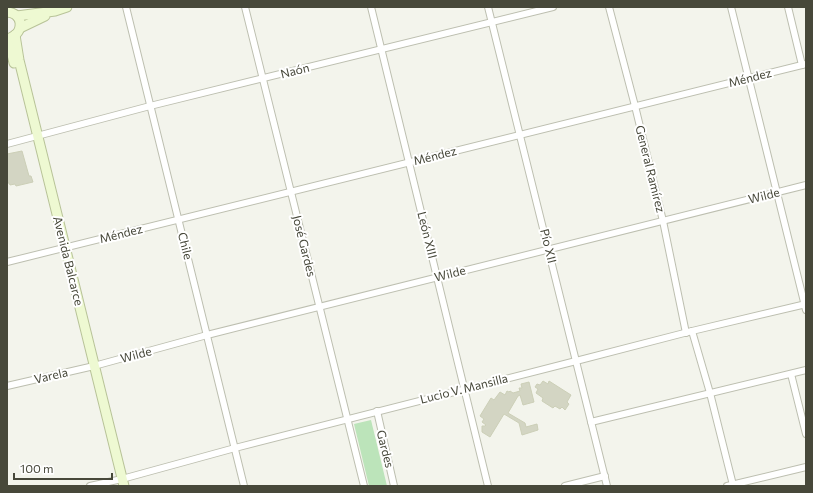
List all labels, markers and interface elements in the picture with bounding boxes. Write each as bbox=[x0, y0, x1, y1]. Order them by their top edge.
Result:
street label: Naón bbox=[279, 60, 311, 80]
street label: Méndez bbox=[727, 65, 773, 89]
street label: General Ramírez bbox=[633, 124, 669, 214]
street label: Méndez bbox=[412, 143, 458, 167]
street label: Wilde bbox=[747, 184, 781, 206]
street label: León XIII bbox=[415, 210, 441, 260]
street label: José Gardes bbox=[290, 213, 319, 278]
street label: Avenida Balcarce bbox=[51, 215, 87, 307]
street label: Méndez bbox=[98, 221, 144, 245]
street label: Pío XII bbox=[538, 227, 560, 264]
street label: Chile bbox=[176, 231, 196, 261]
street label: Wilde bbox=[433, 262, 467, 284]
street label: Wilde bbox=[119, 343, 153, 365]
street label: Varela bbox=[33, 364, 69, 386]
street label: Lucio V. Mansilla bbox=[418, 370, 509, 406]
street label: Gardes bbox=[375, 428, 397, 469]
scale bar bbox=[14, 455, 112, 481]
text: 100 m bbox=[20, 461, 54, 475]

